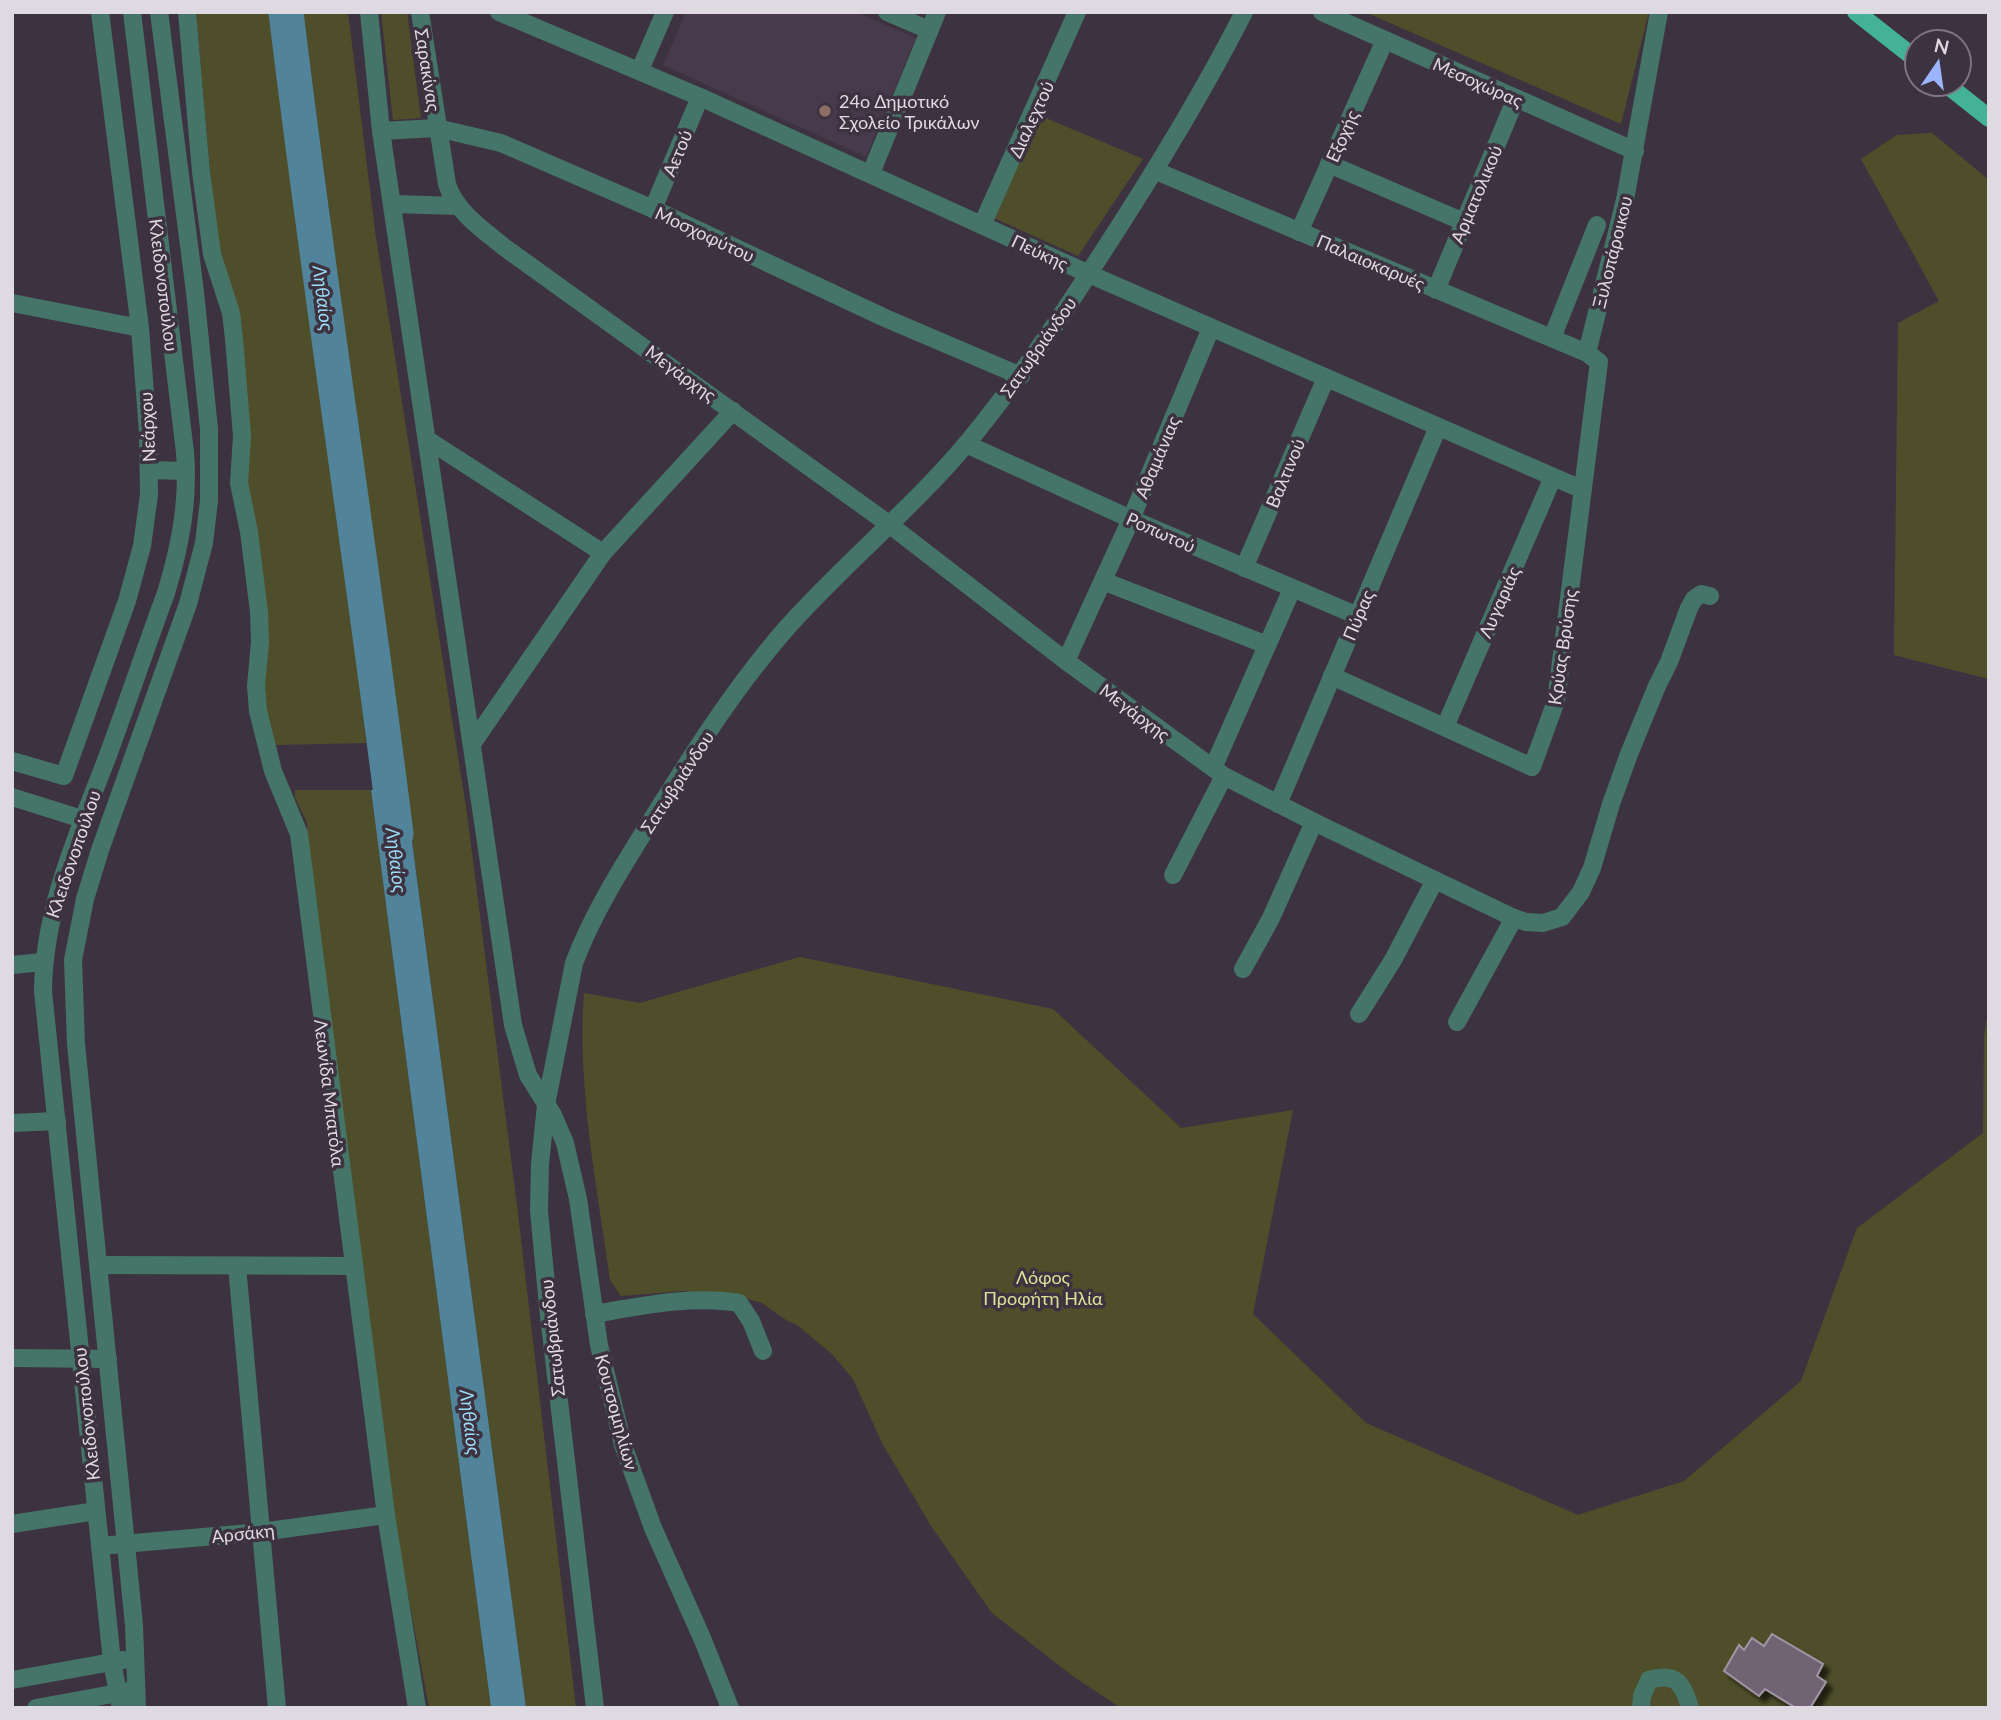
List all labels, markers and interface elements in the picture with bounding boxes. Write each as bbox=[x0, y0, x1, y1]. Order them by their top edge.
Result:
street label: Σαρακίνας bbox=[411, 27, 446, 114]
north arrow bbox=[1903, 28, 1973, 98]
text: N bbox=[1932, 33, 1952, 59]
street label: Μεσοχώρας bbox=[1430, 52, 1527, 112]
street label: Διαλεχτού bbox=[1004, 77, 1058, 161]
place label: 24ο Δημοτικό Σχολείο Τρικάλων bbox=[839, 90, 979, 133]
marker: 24ο Δημοτικό Σχολείο Τρικάλων bbox=[817, 103, 833, 119]
street label: Εξοχής bbox=[1321, 106, 1363, 165]
street label: Αετού bbox=[657, 126, 697, 180]
street label: Αρματολικού bbox=[1445, 142, 1507, 246]
street label: Ξυλοπάροικου bbox=[1587, 194, 1637, 310]
street label: Μοσχοφύτου bbox=[652, 201, 758, 267]
street label: Κλειδονοπούλου bbox=[145, 217, 183, 353]
street label: Πεύκης bbox=[1008, 229, 1072, 275]
street label: Παλαιοκαρυές bbox=[1314, 229, 1429, 295]
water label: Ληθαίος bbox=[308, 263, 340, 333]
street label: Σατωβριάνδου bbox=[995, 293, 1081, 401]
street label: Μεγάρχης bbox=[641, 340, 721, 406]
street label: Νεάρχου bbox=[134, 391, 160, 463]
street label: Αθαμάνιας bbox=[1130, 412, 1184, 501]
street label: Βαλτινού bbox=[1261, 435, 1309, 511]
street label: Ροπωτού bbox=[1123, 507, 1199, 557]
street label: Λυγαριάς bbox=[1474, 562, 1525, 641]
street label: Πύρας bbox=[1338, 586, 1379, 644]
street label: Κρύας Βρύσης bbox=[1543, 587, 1581, 706]
street label: Μεγάρχης bbox=[1096, 679, 1175, 746]
street label: Σατωβριάνδου bbox=[636, 727, 718, 837]
street label: Κλειδονοπούλου bbox=[41, 787, 105, 921]
water label: Ληθαίος bbox=[381, 825, 413, 895]
street label: Λεωνίδα Μπατόλα bbox=[310, 1018, 350, 1169]
park label: Λόφος Προφήτη Ηλία bbox=[983, 1266, 1103, 1309]
street label: Σατωβριάνδου bbox=[535, 1278, 569, 1398]
street label: Κλειδονοπούλου bbox=[68, 1346, 104, 1482]
street label: Κουτσομηλίων bbox=[591, 1352, 643, 1472]
water label: Ληθαίος bbox=[455, 1387, 487, 1457]
street label: Αρσάκη bbox=[210, 1519, 276, 1547]

